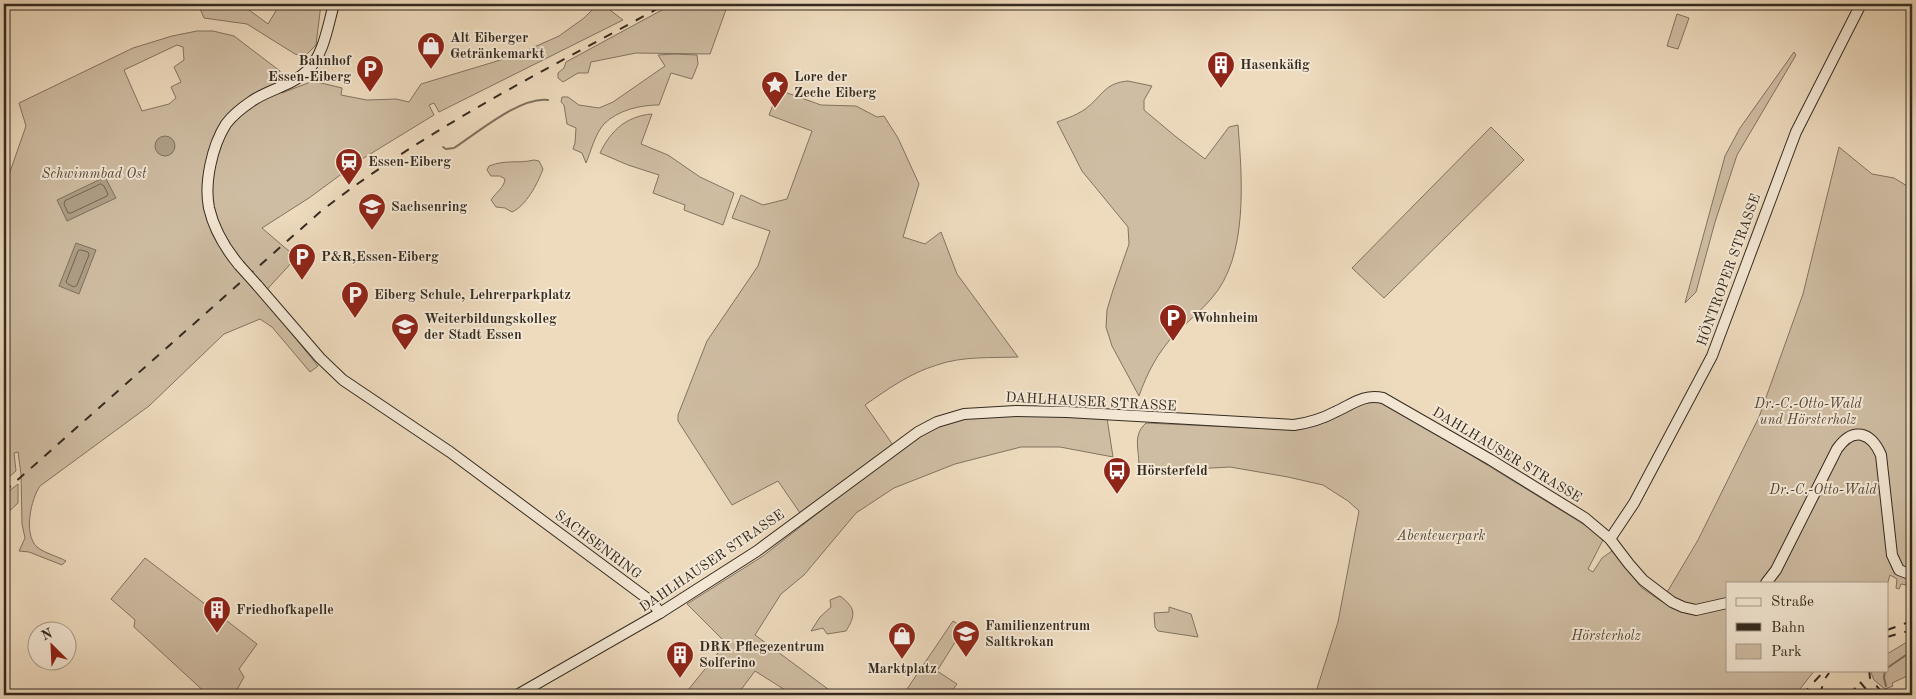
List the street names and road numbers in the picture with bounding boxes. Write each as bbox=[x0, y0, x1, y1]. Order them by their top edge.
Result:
street label: HÖNTROPER STRASSE bbox=[1692, 191, 1763, 348]
street label: DAHLHAUSER STRASSE bbox=[1005, 391, 1177, 413]
street label: DAHLHAUSER STRASSE bbox=[1430, 405, 1584, 505]
street label: DAHLHAUSER STRASSE bbox=[637, 507, 787, 615]
street label: SACHSENRING bbox=[552, 508, 644, 582]

